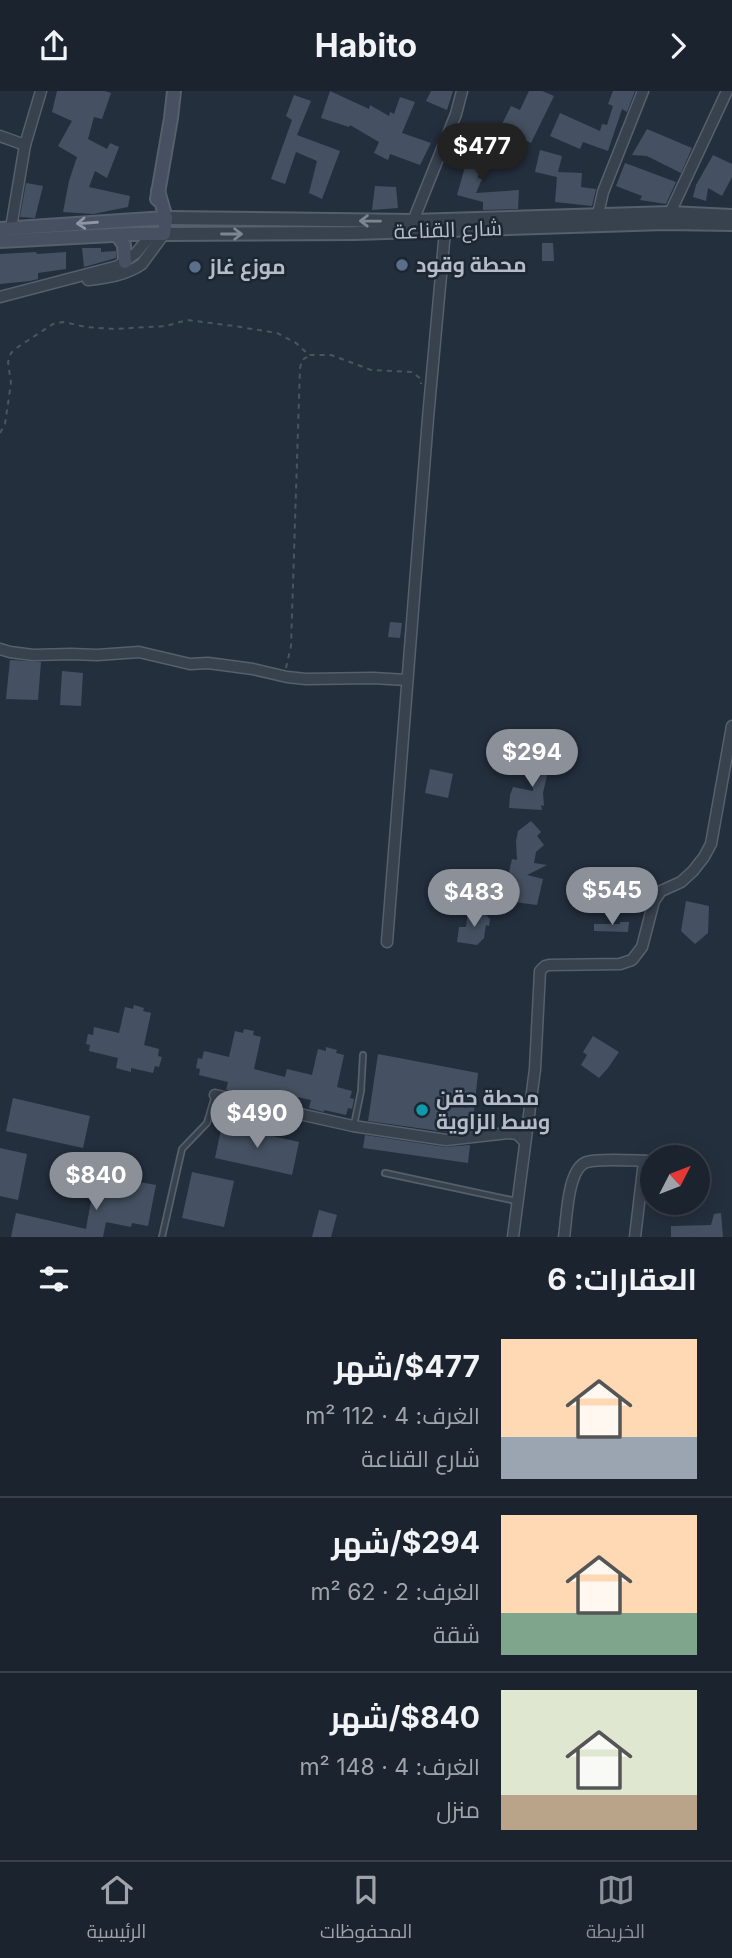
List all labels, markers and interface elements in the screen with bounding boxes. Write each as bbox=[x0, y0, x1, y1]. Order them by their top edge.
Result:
text: Habito bbox=[315, 26, 417, 65]
icon: share bbox=[35, 27, 73, 65]
icon: forward bbox=[659, 27, 697, 65]
pin: $477 bbox=[441, 123, 523, 183]
text: $477 bbox=[453, 132, 511, 160]
one-way arrow bbox=[359, 214, 382, 227]
street label: شارع القناعة bbox=[393, 215, 503, 246]
one-way arrow bbox=[76, 217, 99, 230]
one-way arrow bbox=[220, 227, 243, 241]
place label: محطة وقود bbox=[416, 252, 527, 278]
place label: موزع غاز bbox=[208, 254, 286, 281]
marker: محطة وقود bbox=[394, 257, 410, 273]
marker: موزع غاز bbox=[187, 259, 203, 275]
pin: $294 bbox=[491, 729, 573, 789]
text: $294 bbox=[502, 738, 562, 766]
pin: $545 bbox=[571, 867, 653, 927]
pin: $483 bbox=[433, 869, 515, 929]
text: $545 bbox=[582, 876, 642, 904]
text: $483 bbox=[444, 878, 504, 906]
place label: محطة حقن وسط الزاوية bbox=[436, 1085, 550, 1135]
pin: $490 bbox=[216, 1091, 298, 1150]
text: $490 bbox=[226, 1099, 288, 1127]
marker: محطة حقن وسط الزاوية bbox=[414, 1102, 430, 1118]
north arrow bbox=[640, 1145, 710, 1215]
map controls bbox=[640, 1145, 710, 1215]
pin: $840 bbox=[55, 1153, 137, 1212]
text: $840 bbox=[65, 1161, 127, 1189]
icon: filters bbox=[35, 1260, 73, 1298]
text: العقارات: 6 bbox=[547, 1261, 697, 1297]
text: $477/شهر bbox=[334, 1348, 480, 1384]
icon: home bbox=[557, 1367, 641, 1451]
text: الغرف: 4 · 112 m² bbox=[305, 1402, 480, 1430]
text: شارع القناعة bbox=[361, 1445, 480, 1473]
text: $294/شهر bbox=[331, 1524, 480, 1560]
icon: home bbox=[557, 1543, 641, 1627]
text: الغرف: 2 · 62 m² bbox=[310, 1578, 480, 1606]
text: شقة bbox=[433, 1621, 480, 1649]
text: $840/شهر bbox=[330, 1699, 480, 1735]
icon: home bbox=[557, 1718, 641, 1802]
text: الغرف: 4 · 148 m² bbox=[299, 1753, 480, 1781]
text: منزل bbox=[436, 1796, 480, 1824]
tab: الرئيسية bbox=[87, 1871, 146, 1949]
tab: المحفوظات bbox=[320, 1871, 412, 1949]
tab: الخريطة bbox=[586, 1871, 645, 1949]

